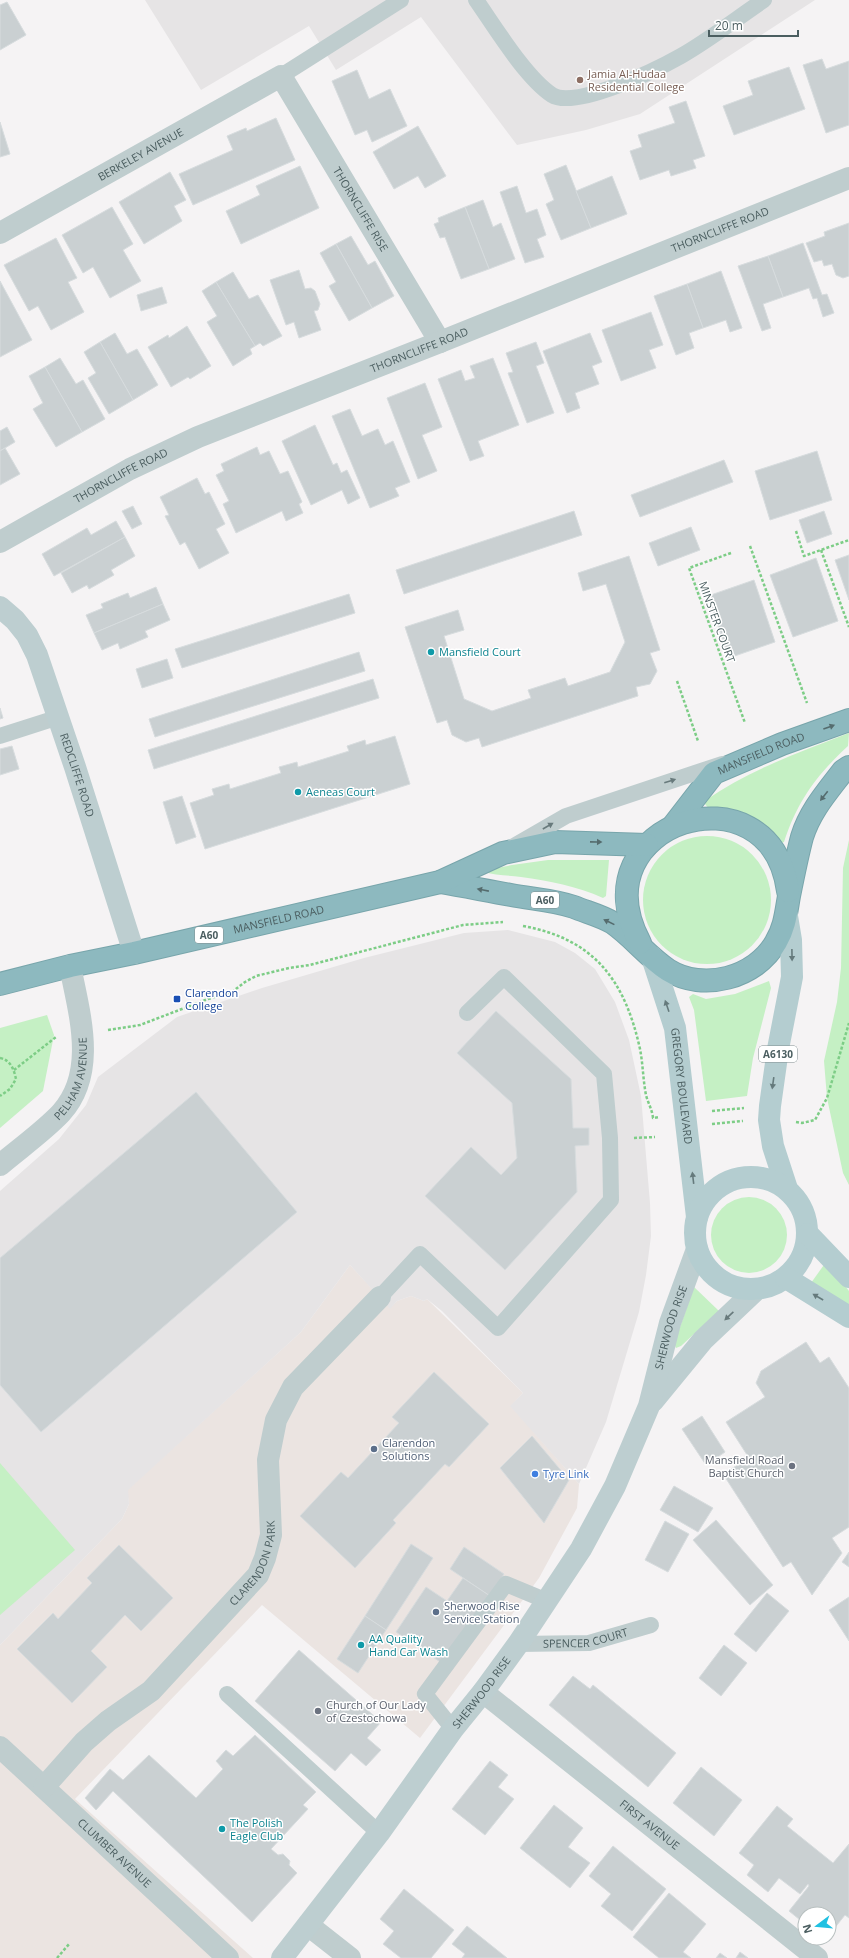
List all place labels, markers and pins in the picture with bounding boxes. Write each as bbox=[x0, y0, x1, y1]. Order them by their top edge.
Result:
place label: Jamia Al-Hudaa Residential College bbox=[587, 66, 685, 94]
marker: Jamia Al-Hudaa Residential College bbox=[575, 75, 585, 85]
place label: Mansfield Court bbox=[439, 644, 521, 659]
marker: Mansfield Court bbox=[426, 647, 436, 657]
place label: Aeneas Court bbox=[306, 784, 375, 799]
marker: Aeneas Court bbox=[293, 787, 303, 797]
place label: Clarendon College bbox=[185, 985, 238, 1013]
marker: Clarendon College bbox=[172, 994, 182, 1004]
place label: Clarendon Solutions bbox=[382, 1435, 435, 1463]
marker: Clarendon Solutions bbox=[369, 1444, 379, 1454]
place label: Mansfield Road Baptist Church bbox=[705, 1452, 784, 1480]
marker: Mansfield Road Baptist Church bbox=[787, 1461, 797, 1471]
place label: Tyre Link bbox=[543, 1466, 589, 1481]
marker: Tyre Link bbox=[530, 1469, 540, 1479]
place label: Sherwood Rise Service Station bbox=[444, 1598, 520, 1626]
marker: Sherwood Rise Service Station bbox=[431, 1607, 441, 1617]
place label: AA Quality Hand Car Wash bbox=[369, 1631, 448, 1659]
marker: AA Quality Hand Car Wash bbox=[356, 1640, 366, 1650]
place label: Church of Our Lady of Czestochowa bbox=[326, 1697, 426, 1725]
marker: Church of Our Lady of Czestochowa bbox=[313, 1706, 323, 1716]
place label: The Polish Eagle Club bbox=[230, 1815, 283, 1843]
marker: The Polish Eagle Club bbox=[217, 1824, 227, 1834]

